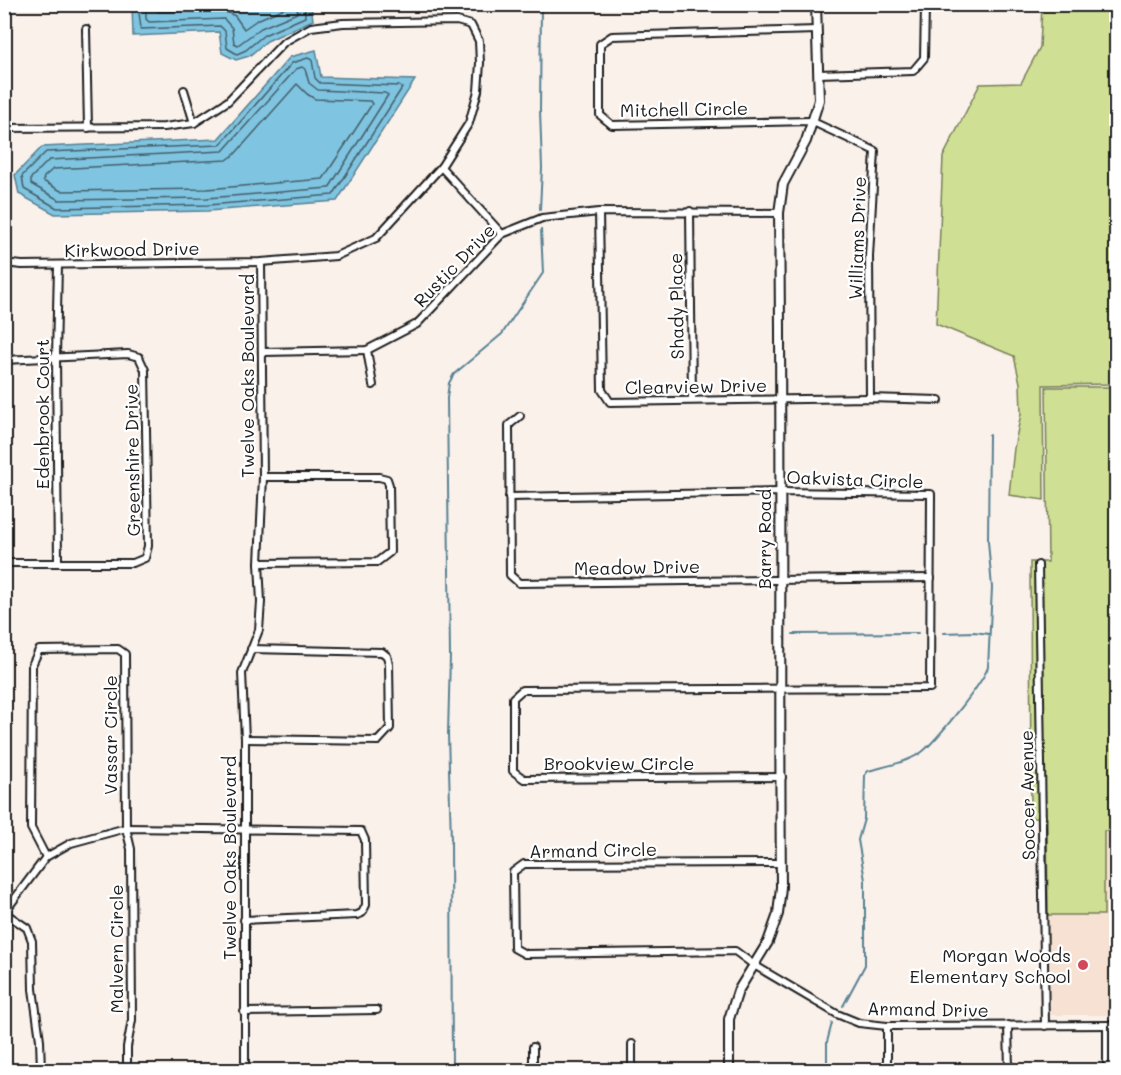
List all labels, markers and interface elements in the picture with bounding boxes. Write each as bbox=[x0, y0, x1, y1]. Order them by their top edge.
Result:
street label: Mitchell Circle bbox=[620, 96, 748, 122]
street label: Williams Drive bbox=[843, 176, 871, 300]
street label: Rustic Drive bbox=[408, 218, 500, 312]
street label: Kirkwood Drive bbox=[64, 236, 200, 262]
street label: Shady Place bbox=[663, 253, 689, 359]
street label: Twelve Oaks Boulevard bbox=[235, 274, 259, 478]
street label: Edenbrook Court bbox=[30, 339, 54, 489]
street label: Clearview Drive bbox=[625, 373, 767, 399]
street label: Greenshire Drive bbox=[119, 384, 145, 536]
street label: Oakvista Circle bbox=[786, 465, 924, 493]
street label: Barry Road bbox=[752, 489, 776, 589]
street label: Meadow Drive bbox=[574, 554, 700, 580]
street label: Vassar Circle bbox=[98, 675, 122, 795]
street label: Soccer Avenue bbox=[1014, 730, 1040, 860]
street label: Brookview Circle bbox=[544, 751, 694, 775]
street label: Twelve Oaks Boulevard bbox=[217, 756, 241, 960]
street label: Armand Circle bbox=[529, 837, 657, 863]
street label: Malvern Circle bbox=[104, 884, 128, 1014]
place label: Morgan Woods Elementary School bbox=[910, 943, 1071, 988]
marker: Morgan Woods Elementary School bbox=[1076, 958, 1090, 972]
street label: Armand Drive bbox=[867, 996, 989, 1022]

